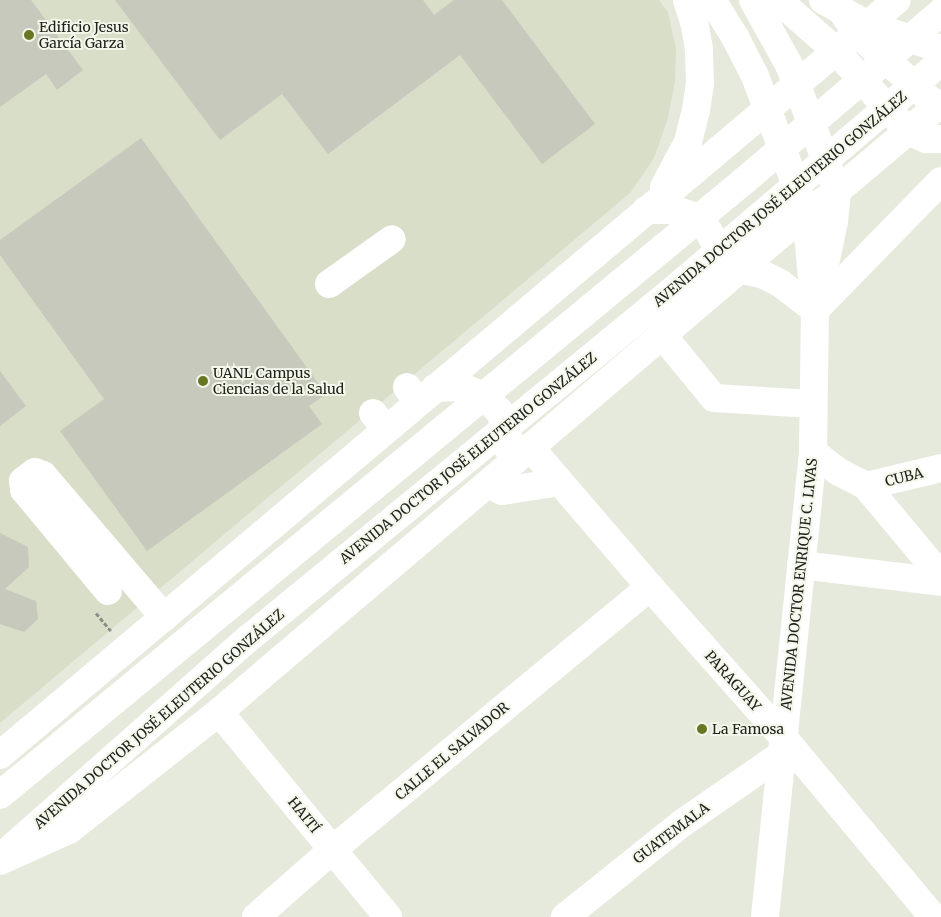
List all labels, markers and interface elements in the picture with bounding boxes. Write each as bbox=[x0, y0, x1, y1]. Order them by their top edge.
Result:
place label: Edificio Jesus García Garza bbox=[39, 19, 129, 52]
marker: Edificio Jesus García Garza bbox=[23, 29, 35, 41]
street label: AVENIDA DOCTOR JOSÉ ELEUTERIO GONZÁLEZ bbox=[650, 88, 910, 310]
street label: AVENIDA DOCTOR JOSÉ ELEUTERIO GONZÁLEZ bbox=[336, 349, 600, 567]
place label: UANL Campus Ciencias de la Salud bbox=[213, 365, 344, 398]
marker: UANL Campus Ciencias de la Salud bbox=[197, 375, 209, 387]
street label: AVENIDA DOCTOR ENRIQUE C. LIVAS bbox=[777, 457, 821, 711]
street label: CUBA bbox=[883, 464, 925, 490]
street label: AVENIDA DOCTOR JOSÉ ELEUTERIO GONZÁLEZ bbox=[30, 606, 288, 832]
street label: PARAGUAY bbox=[701, 647, 765, 715]
street label: CALLE EL SALVADOR bbox=[392, 699, 512, 803]
place label: La Famosa bbox=[712, 721, 784, 737]
marker: La Famosa bbox=[696, 723, 708, 735]
street label: HAITÍ bbox=[284, 794, 324, 836]
street label: GUATEMALA bbox=[630, 799, 712, 867]

